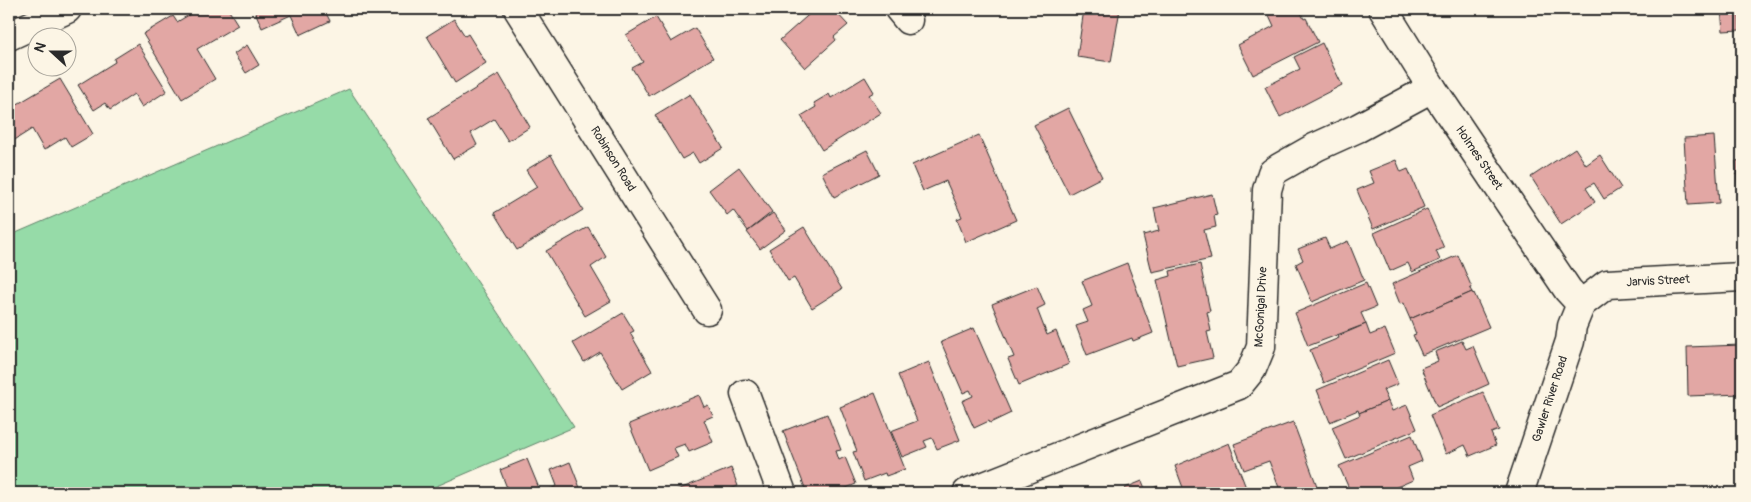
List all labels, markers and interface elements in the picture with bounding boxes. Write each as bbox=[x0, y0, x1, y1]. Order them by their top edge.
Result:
north arrow bbox=[28, 28, 78, 78]
text: N bbox=[31, 40, 50, 55]
street label: Holmes Street bbox=[1452, 123, 1506, 193]
street label: Robinson Road bbox=[587, 124, 639, 194]
street label: McGonigal Drive bbox=[1251, 266, 1271, 348]
street label: Jarvis Street bbox=[1626, 272, 1690, 290]
street label: Gawler River Road bbox=[1529, 354, 1571, 444]

